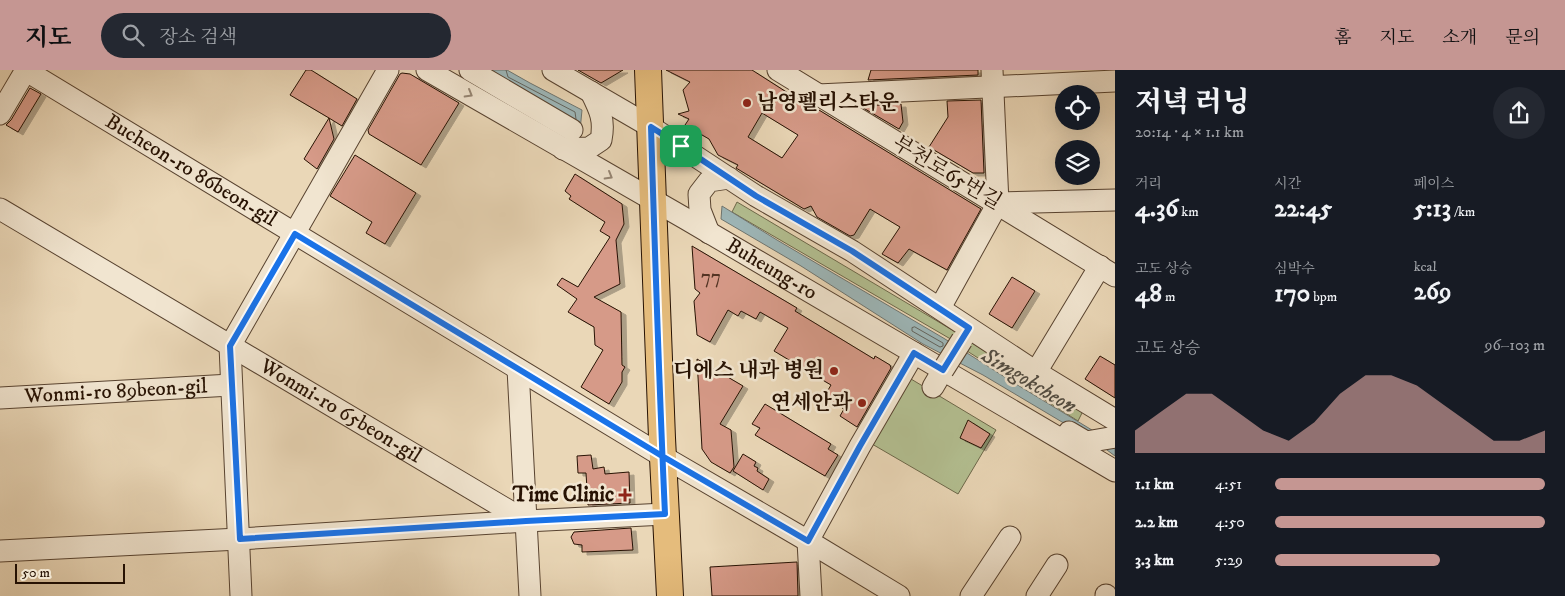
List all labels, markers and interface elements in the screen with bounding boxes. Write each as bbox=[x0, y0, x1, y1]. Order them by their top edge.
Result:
search box bbox=[101, 13, 451, 58]
icon: search bbox=[119, 21, 147, 49]
text: 지도 bbox=[25, 23, 71, 53]
text: 장소 검색 bbox=[159, 26, 237, 49]
text: 홈 bbox=[1334, 27, 1352, 49]
text: 지도 bbox=[1380, 27, 1414, 49]
text: 소개 bbox=[1442, 27, 1477, 49]
text: 문의 bbox=[1505, 27, 1540, 49]
map controls bbox=[1055, 85, 1100, 185]
button: locate bbox=[1055, 85, 1100, 130]
text: 저녁 러닝 bbox=[1135, 85, 1249, 120]
button: share bbox=[1493, 87, 1545, 139]
one-way arrow bbox=[463, 88, 472, 98]
place label: 남영펠리스타운 bbox=[757, 90, 899, 116]
marker: 남영펠리스타운 bbox=[741, 97, 753, 109]
street label: Bucheon-ro 86beon-gil bbox=[100, 109, 282, 233]
text: 20:14 · 4 × 1.1 km bbox=[1135, 122, 1244, 142]
pin bbox=[660, 125, 702, 167]
street label: 부천로65번길 bbox=[888, 130, 1006, 216]
icon: arrive bbox=[667, 132, 695, 160]
button: layers bbox=[1055, 140, 1100, 185]
one-way arrow bbox=[604, 170, 613, 180]
text: 거리 bbox=[1135, 175, 1162, 193]
text: 시간 bbox=[1274, 175, 1301, 193]
text: 페이스 bbox=[1414, 175, 1454, 193]
text: 4.36 bbox=[1135, 193, 1178, 224]
text: 22:45 bbox=[1274, 193, 1332, 224]
text: 5:13 bbox=[1414, 193, 1451, 224]
text: km bbox=[1178, 203, 1199, 221]
text: /km bbox=[1451, 203, 1475, 221]
street label: Buheung-ro bbox=[721, 232, 822, 306]
text: kcal bbox=[1414, 258, 1437, 276]
text: 고도 상승 bbox=[1135, 260, 1192, 278]
text: 심박수 bbox=[1274, 260, 1315, 278]
house number: 77 bbox=[701, 266, 721, 289]
text: 269 bbox=[1414, 276, 1451, 307]
text: 48 bbox=[1135, 278, 1162, 309]
text: 170 bbox=[1274, 278, 1310, 309]
text: m bbox=[1162, 288, 1175, 306]
text: bpm bbox=[1310, 288, 1337, 306]
text: 96–103 m bbox=[1484, 335, 1545, 355]
text: 고도 상승 bbox=[1135, 338, 1200, 358]
water label: Simgokcheon bbox=[976, 342, 1081, 420]
street label: Wonmi-ro 65beon-gil bbox=[254, 353, 427, 469]
place label: 디에스 내과 병원 bbox=[673, 358, 824, 384]
marker: 디에스 내과 병원 bbox=[828, 365, 840, 377]
street label: Wonmi-ro 89beon-gil bbox=[23, 373, 209, 410]
place label: 연세안과 bbox=[771, 390, 853, 416]
marker: 연세안과 bbox=[856, 397, 868, 409]
text: 1.1 km bbox=[1135, 474, 1174, 494]
text: 4:51 bbox=[1215, 474, 1242, 494]
place label: Time Clinic bbox=[512, 482, 614, 508]
marker: Time Clinic bbox=[618, 488, 632, 502]
text: 2.2 km bbox=[1135, 512, 1178, 532]
text: 4:50 bbox=[1215, 512, 1245, 532]
text: 3.3 km bbox=[1135, 550, 1174, 570]
text: 5:29 bbox=[1215, 550, 1243, 570]
scale bar bbox=[15, 561, 125, 584]
text: 50 m bbox=[22, 564, 50, 582]

